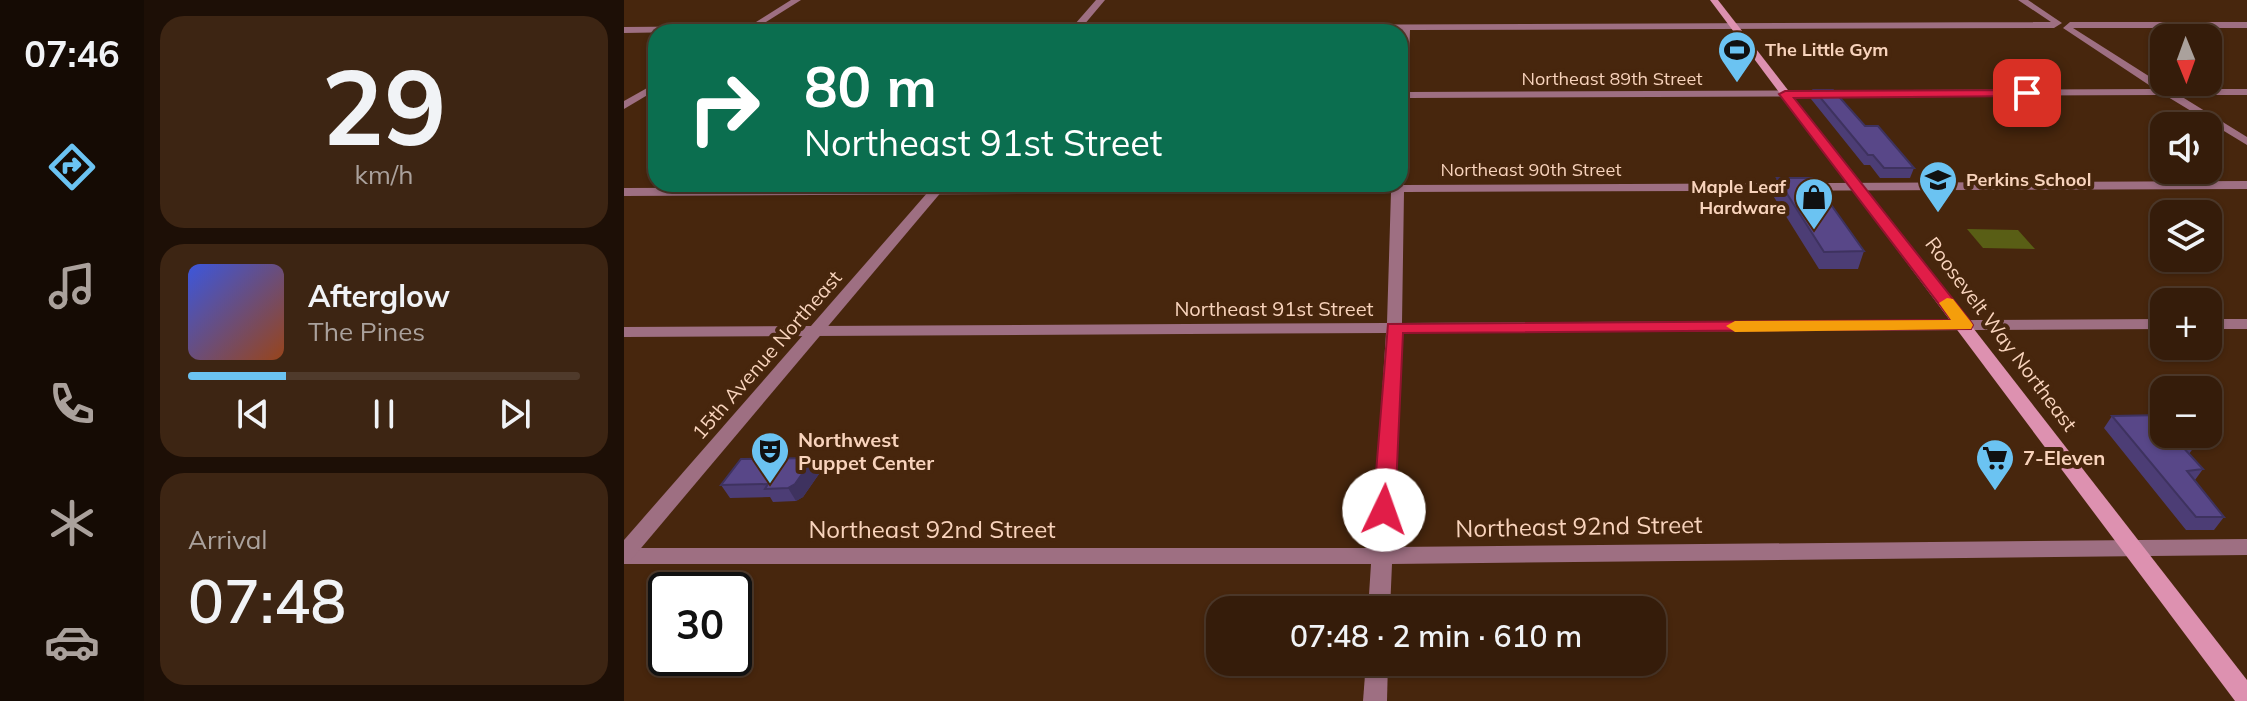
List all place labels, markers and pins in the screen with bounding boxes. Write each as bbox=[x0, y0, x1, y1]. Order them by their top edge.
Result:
sports icon: The Little Gym bbox=[1716, 29, 1758, 84]
place label: The Little Gym bbox=[1765, 38, 1888, 61]
pin bbox=[1993, 59, 2061, 127]
school or university icon: Perkins School bbox=[1917, 159, 1959, 214]
place label: Perkins School bbox=[1966, 168, 2091, 191]
place label: Maple Leaf Hardware bbox=[1691, 175, 1786, 219]
shop icon: Maple Leaf Hardware bbox=[1793, 176, 1835, 231]
place label: Northwest Puppet Center bbox=[798, 427, 934, 475]
theatre icon: Northwest Puppet Center bbox=[749, 430, 791, 485]
supermarket icon: 7-Eleven bbox=[1974, 437, 2016, 492]
place label: 7-Eleven bbox=[2023, 445, 2105, 470]

